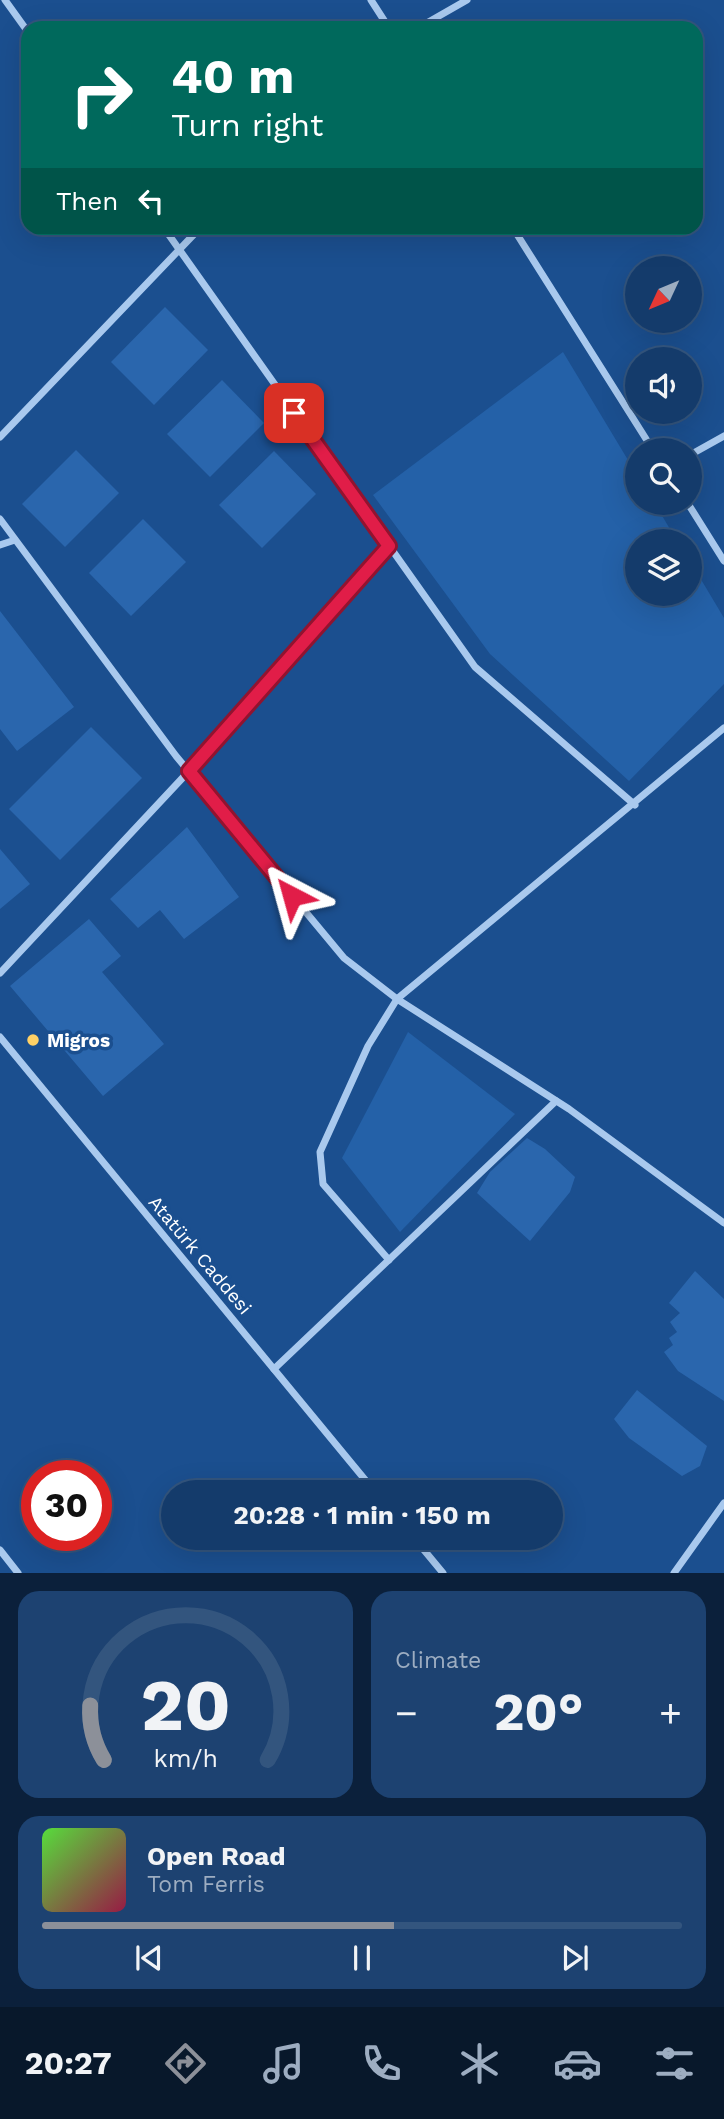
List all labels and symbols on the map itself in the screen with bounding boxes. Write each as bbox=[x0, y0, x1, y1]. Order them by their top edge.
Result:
north arrow bbox=[625, 256, 702, 332]
pin bbox=[264, 383, 324, 443]
position arrow bbox=[255, 859, 329, 933]
place label: Migros bbox=[47, 1029, 110, 1052]
marker: Migros bbox=[25, 1032, 41, 1048]
street label: Atatürk Caddesi bbox=[144, 1191, 256, 1319]
speed limit sign: 30 bbox=[21, 1460, 112, 1551]

